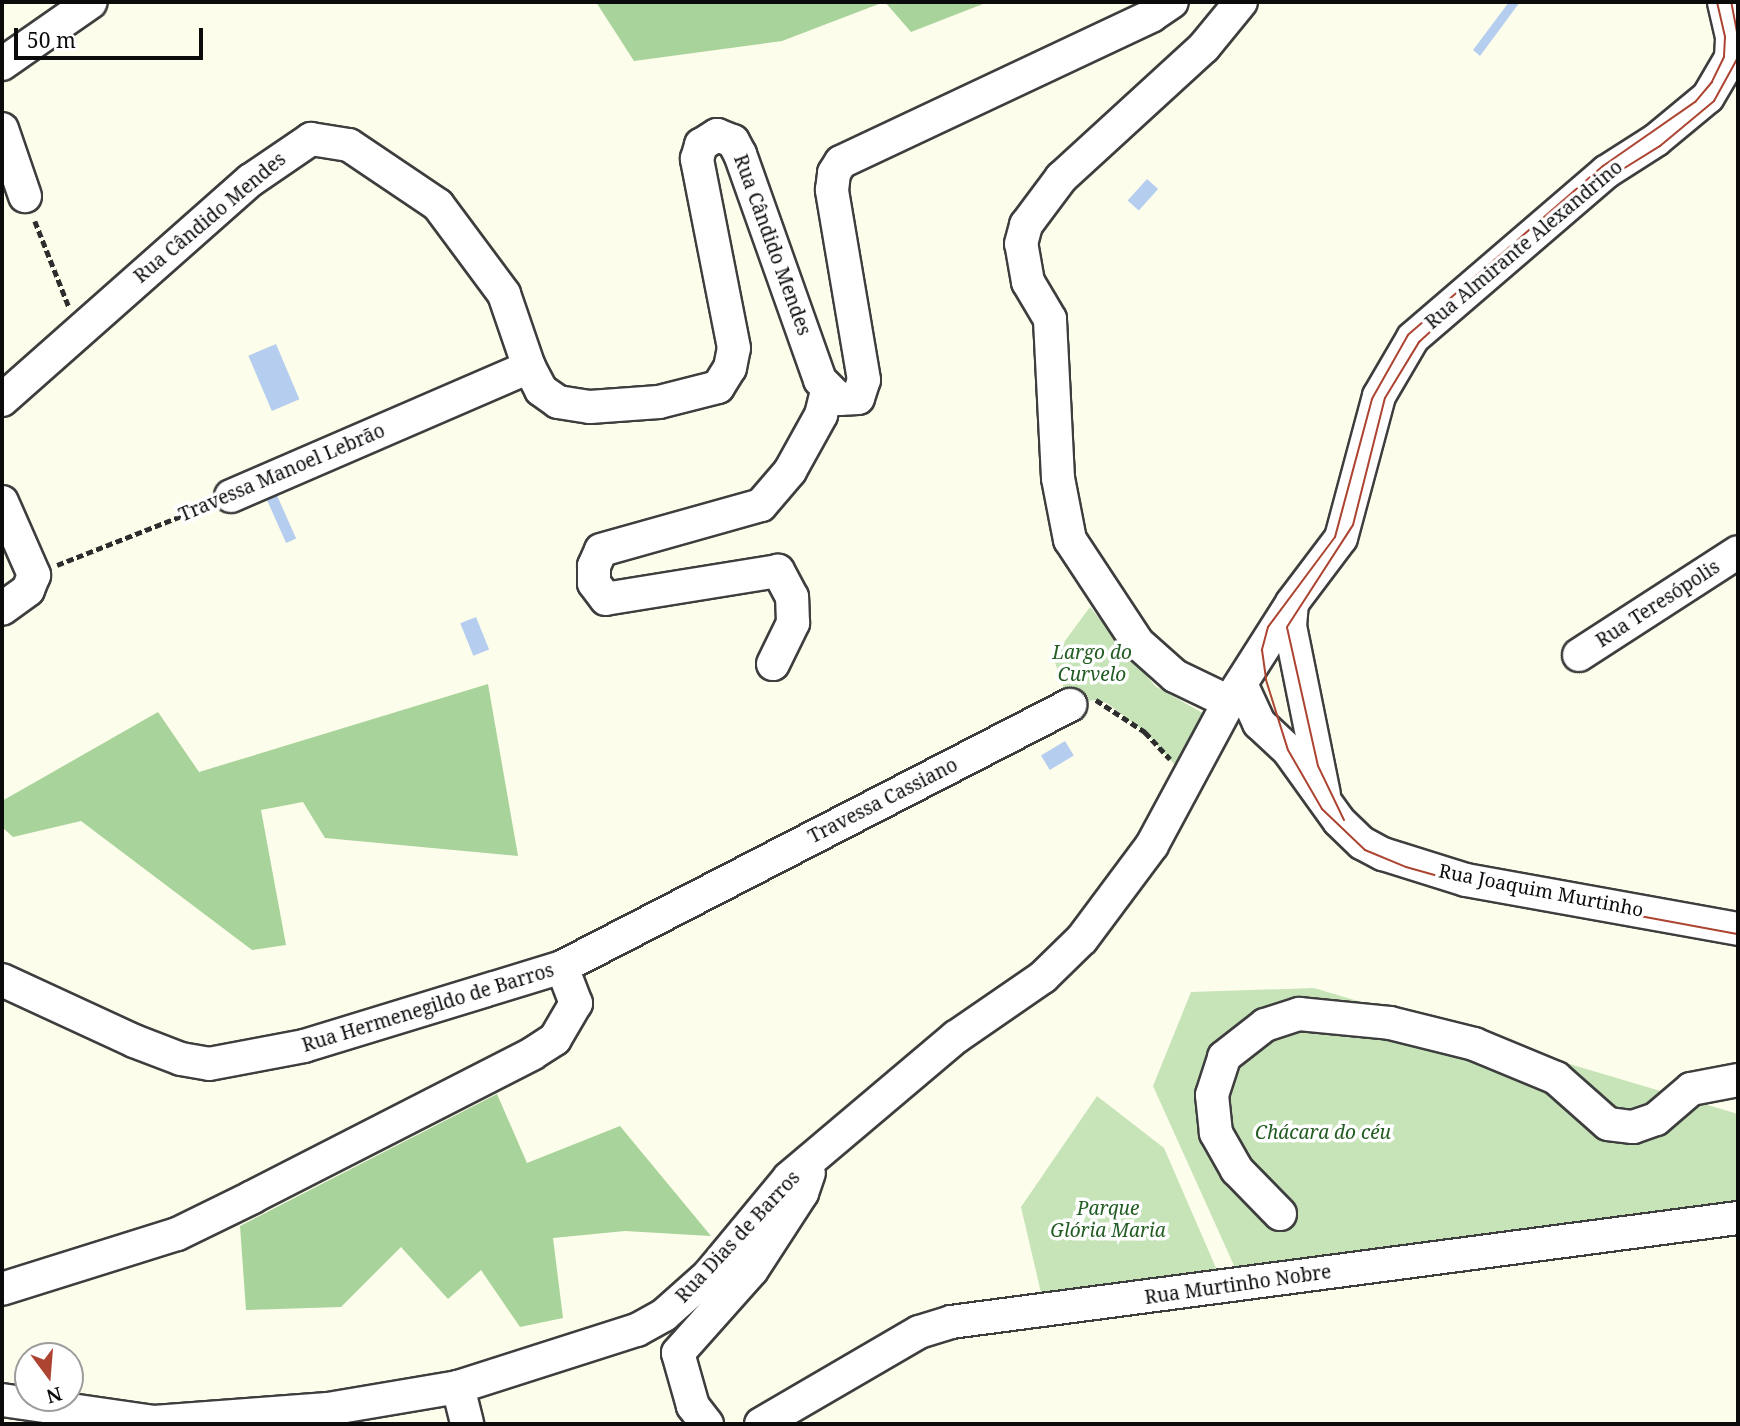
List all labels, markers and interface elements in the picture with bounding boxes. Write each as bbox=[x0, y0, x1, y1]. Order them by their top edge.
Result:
scale bar bbox=[18, 14, 206, 58]
text: 50 m bbox=[27, 26, 76, 54]
street label: Rua Cândido Mendes bbox=[130, 148, 290, 288]
street label: Rua Cândido Mendes bbox=[729, 151, 815, 339]
street label: Rua Almirante Alexandrino bbox=[1421, 156, 1627, 334]
street label: Travessa Manoel Lebrão bbox=[176, 419, 388, 527]
street label: Rua Teresópolis bbox=[1592, 556, 1724, 652]
park label: Largo do Curvelo bbox=[1052, 642, 1132, 686]
street label: Travessa Cassiano bbox=[805, 754, 961, 848]
street label: Rua Joaquim Murtinho bbox=[1437, 860, 1645, 922]
street label: Rua Hermenegildo de Barros bbox=[299, 959, 557, 1057]
park label: Chácara do céu bbox=[1255, 1122, 1391, 1144]
street label: Rua Dias de Barros bbox=[671, 1166, 805, 1308]
park label: Parque Glória Maria bbox=[1050, 1198, 1166, 1242]
street label: Rua Murtinho Nobre bbox=[1143, 1261, 1333, 1309]
north arrow bbox=[14, 1342, 84, 1412]
text: N bbox=[43, 1381, 65, 1410]

